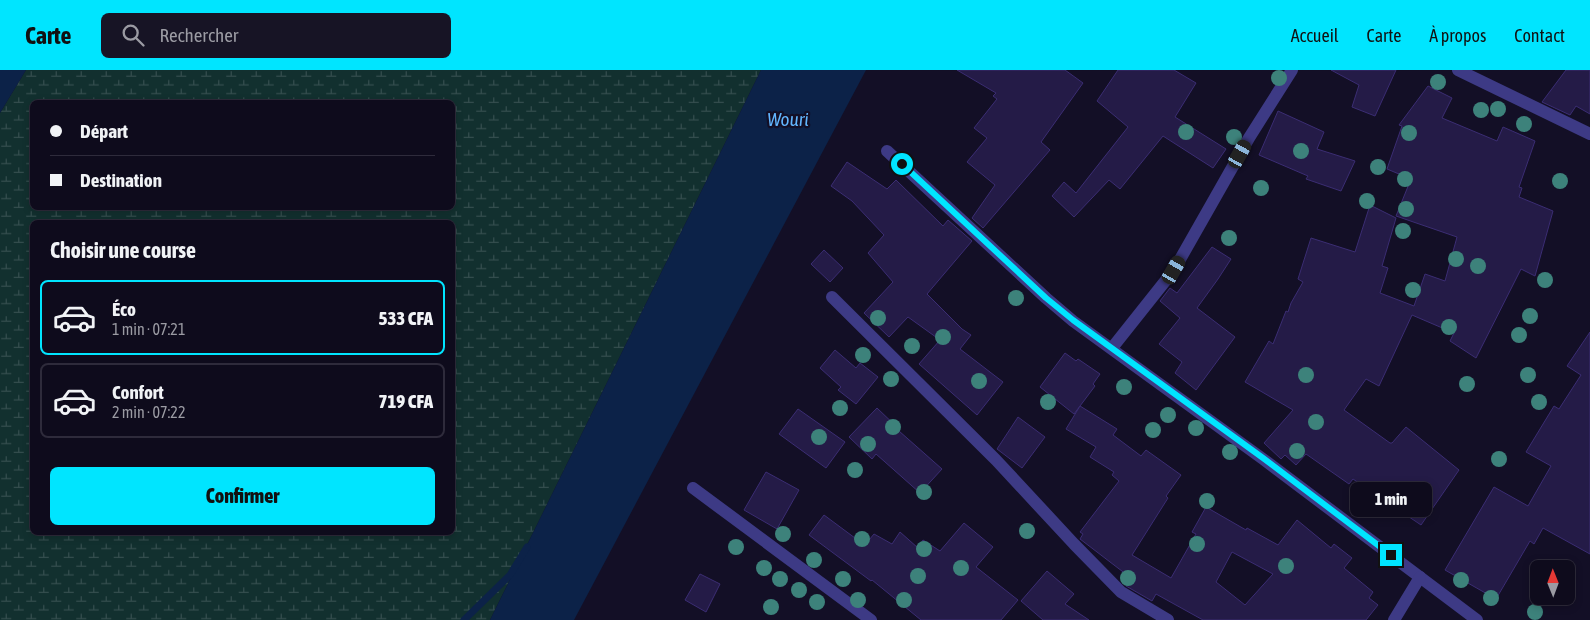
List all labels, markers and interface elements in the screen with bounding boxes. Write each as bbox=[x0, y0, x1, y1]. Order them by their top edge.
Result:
search box bbox=[101, 13, 451, 58]
icon: search bbox=[119, 21, 147, 49]
text: Carte bbox=[25, 22, 71, 49]
text: Rechercher bbox=[159, 24, 238, 46]
text: Accueil bbox=[1291, 25, 1339, 46]
text: Carte bbox=[1367, 25, 1401, 46]
text: À propos bbox=[1429, 25, 1486, 46]
text: Contact bbox=[1514, 25, 1565, 46]
water label: Wouri bbox=[767, 108, 809, 130]
text: Départ bbox=[80, 120, 128, 142]
car bbox=[1226, 137, 1253, 171]
route start bbox=[891, 153, 913, 175]
text: Destination bbox=[80, 169, 162, 191]
text: Choisir une course bbox=[50, 237, 196, 263]
car bbox=[1160, 253, 1187, 287]
icon: car bbox=[52, 295, 97, 340]
text: Éco bbox=[112, 298, 136, 320]
text: 533 CFA bbox=[378, 307, 433, 329]
text: 1 min · 07:21 bbox=[112, 320, 185, 338]
icon: car bbox=[52, 378, 97, 423]
text: Confort bbox=[112, 381, 164, 403]
text: 719 CFA bbox=[378, 390, 433, 412]
text: 2 min · 07:22 bbox=[112, 403, 185, 421]
button: Confirmer bbox=[50, 467, 435, 525]
callout: 1 min bbox=[1350, 482, 1432, 518]
text: 1 min bbox=[1375, 490, 1407, 508]
route end bbox=[1380, 544, 1402, 566]
north arrow bbox=[1530, 560, 1575, 605]
map controls bbox=[1530, 560, 1575, 605]

